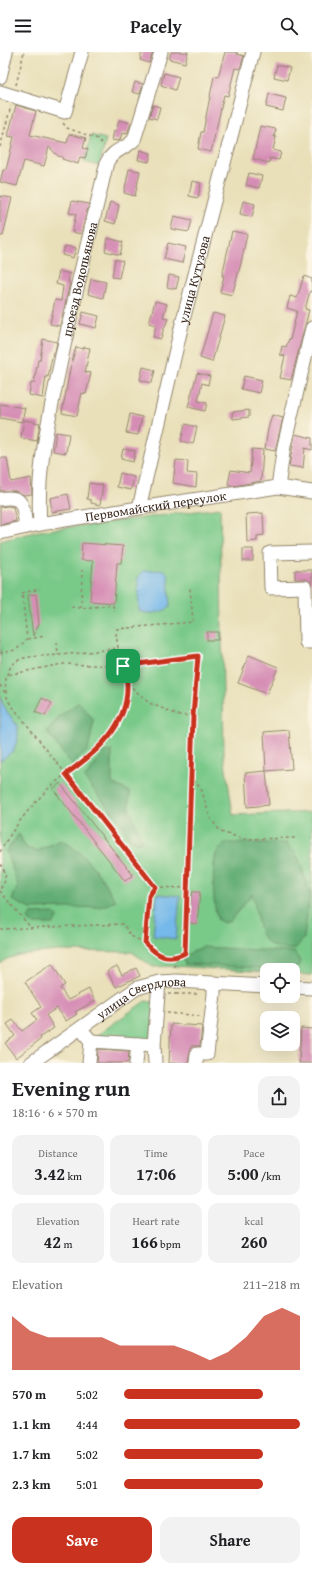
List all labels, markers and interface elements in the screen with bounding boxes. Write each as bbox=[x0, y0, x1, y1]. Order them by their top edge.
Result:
text: Pacely bbox=[130, 13, 182, 40]
icon: menu bbox=[12, 15, 34, 37]
icon: search bbox=[278, 15, 300, 37]
street label: проезд Водопьянова bbox=[57, 219, 102, 338]
street label: улица Кутузова bbox=[173, 233, 214, 327]
street label: Первомайский переулок bbox=[84, 485, 228, 526]
pin bbox=[106, 649, 140, 683]
icon: arrive bbox=[112, 655, 134, 677]
map controls bbox=[260, 963, 300, 1051]
button: locate bbox=[260, 963, 300, 1003]
street label: улица Свердлова bbox=[92, 971, 188, 1024]
button: layers bbox=[260, 1011, 300, 1051]
text: Evening run bbox=[12, 1072, 130, 1104]
button: share bbox=[258, 1076, 300, 1118]
text: 18:16 · 6 × 570 m bbox=[12, 1103, 98, 1122]
text: Distance bbox=[38, 1145, 78, 1161]
text: Time bbox=[144, 1145, 168, 1161]
text: Pace bbox=[243, 1145, 265, 1161]
text: 3.42 bbox=[34, 1161, 65, 1186]
text: 17:06 bbox=[136, 1161, 176, 1186]
text: 5:00 bbox=[227, 1161, 259, 1186]
text: km bbox=[65, 1168, 82, 1184]
text: /km bbox=[259, 1168, 281, 1184]
text: Elevation bbox=[36, 1213, 80, 1229]
text: Heart rate bbox=[132, 1213, 180, 1229]
text: kcal bbox=[245, 1213, 263, 1229]
text: 42 bbox=[43, 1229, 61, 1254]
text: 166 bbox=[131, 1229, 158, 1254]
text: 260 bbox=[241, 1229, 267, 1254]
text: m bbox=[61, 1236, 73, 1252]
text: bpm bbox=[158, 1236, 181, 1252]
text: Elevation bbox=[12, 1275, 63, 1294]
text: 211–218 m bbox=[243, 1275, 300, 1294]
text: 570 m bbox=[12, 1385, 46, 1404]
text: 5:02 bbox=[76, 1385, 98, 1404]
text: 1.1 km bbox=[12, 1415, 51, 1434]
text: 4:44 bbox=[76, 1415, 98, 1434]
text: 1.7 km bbox=[12, 1445, 51, 1464]
text: 5:02 bbox=[76, 1445, 98, 1464]
text: 2.3 km bbox=[12, 1475, 51, 1494]
text: 5:01 bbox=[76, 1475, 98, 1494]
button: Save bbox=[12, 1517, 152, 1563]
button: Share bbox=[160, 1517, 300, 1563]

